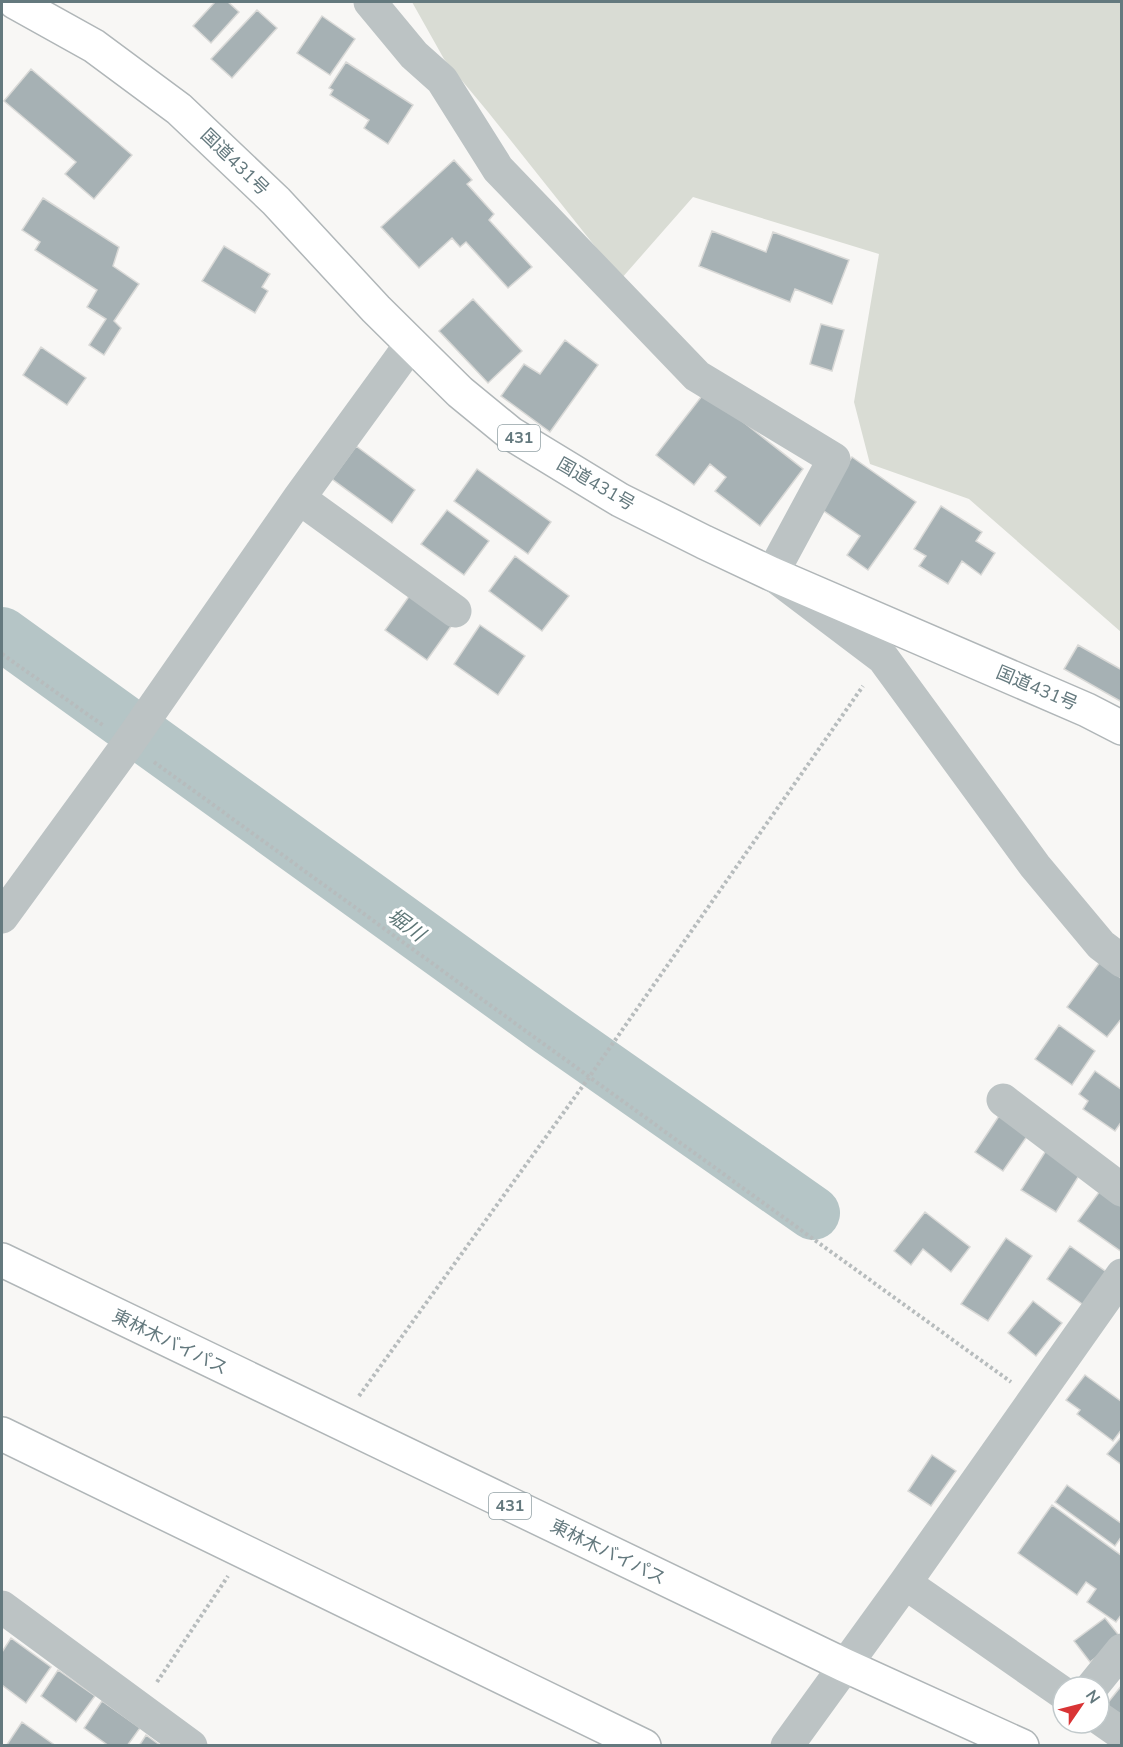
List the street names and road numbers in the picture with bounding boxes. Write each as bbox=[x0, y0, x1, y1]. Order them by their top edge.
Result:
street label: 国道431号 bbox=[196, 123, 274, 201]
road number: 431 bbox=[498, 425, 540, 451]
street label: 国道431号 bbox=[553, 452, 639, 516]
street label: 国道431号 bbox=[993, 660, 1081, 716]
street label: 東林木バイパス bbox=[108, 1304, 232, 1380]
road number: 431 bbox=[489, 1493, 531, 1519]
street label: 東林木バイパス bbox=[546, 1514, 670, 1590]

